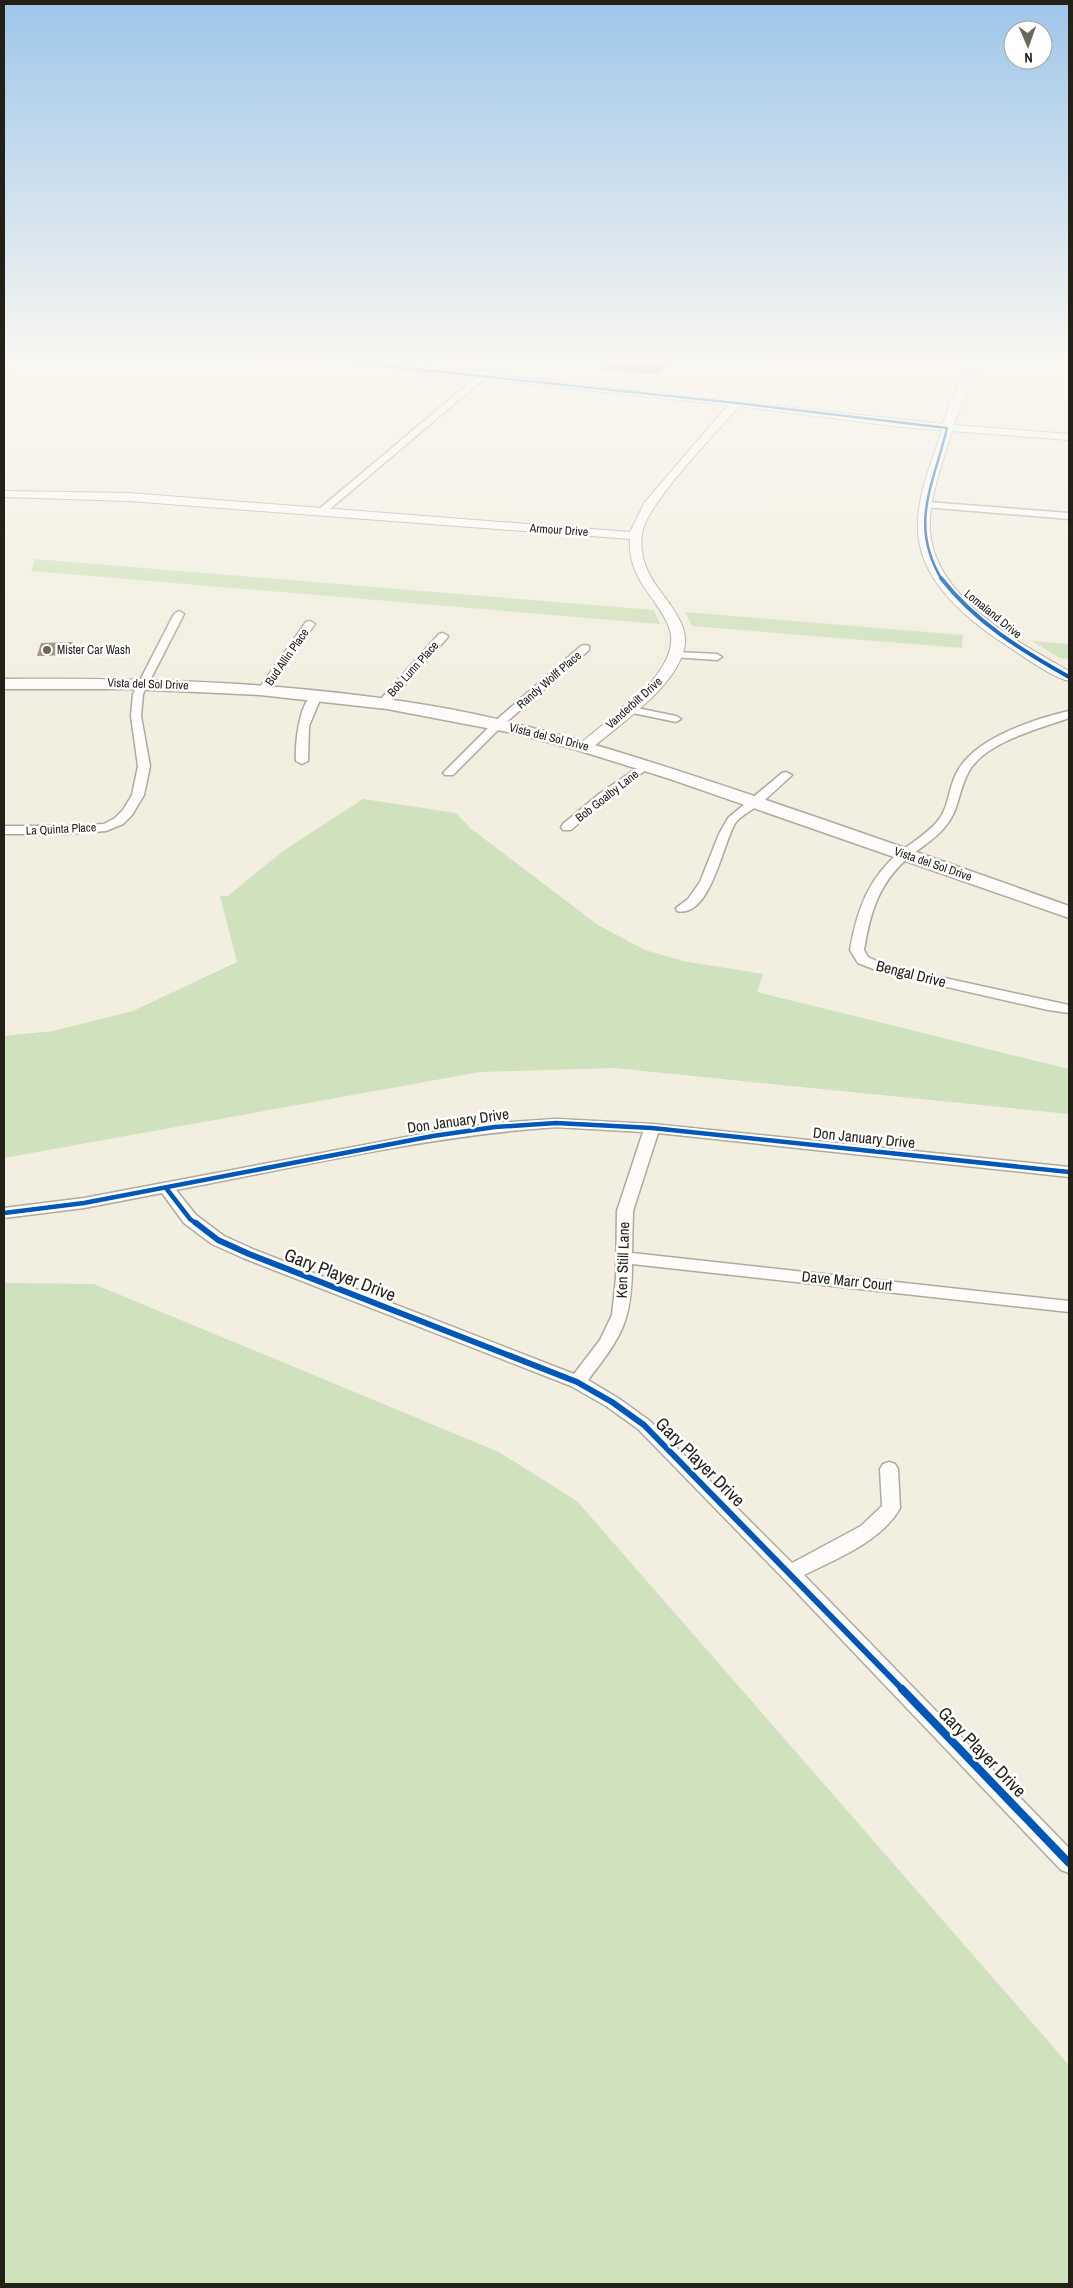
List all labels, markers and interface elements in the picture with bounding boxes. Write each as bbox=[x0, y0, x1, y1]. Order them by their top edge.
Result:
north arrow bbox=[1003, 20, 1053, 70]
text: N bbox=[1024, 49, 1033, 67]
street label: Armour Drive bbox=[528, 520, 589, 540]
street label: Lomaland Drive bbox=[961, 586, 1025, 642]
street label: Bud Allin Place bbox=[261, 625, 313, 689]
street label: Bob Lunn Place bbox=[384, 638, 442, 700]
place label: Mister Car Wash bbox=[57, 642, 130, 658]
marker: Mister Car Wash bbox=[41, 644, 53, 656]
street label: Randy Wolff Place bbox=[513, 648, 585, 712]
street label: Vanderbilt Drive bbox=[602, 674, 666, 732]
street label: Vista del Sol Drive bbox=[107, 675, 189, 693]
street label: Vista del Sol Drive bbox=[508, 719, 590, 755]
street label: Bob Goalby Lane bbox=[572, 766, 642, 826]
street label: La Quinta Place bbox=[25, 819, 97, 839]
street label: Vista del Sol Drive bbox=[892, 843, 974, 885]
street label: Bengal Drive bbox=[874, 955, 948, 992]
street label: Don January Drive bbox=[406, 1103, 510, 1138]
street label: Don January Drive bbox=[812, 1122, 916, 1153]
street label: Ken Still Lane bbox=[611, 1221, 634, 1299]
street label: Gary Player Drive bbox=[281, 1242, 399, 1307]
street label: Dave Marr Court bbox=[801, 1265, 894, 1296]
street label: Gary Player Drive bbox=[650, 1411, 751, 1512]
street label: Gary Player Drive bbox=[933, 1701, 1032, 1803]

